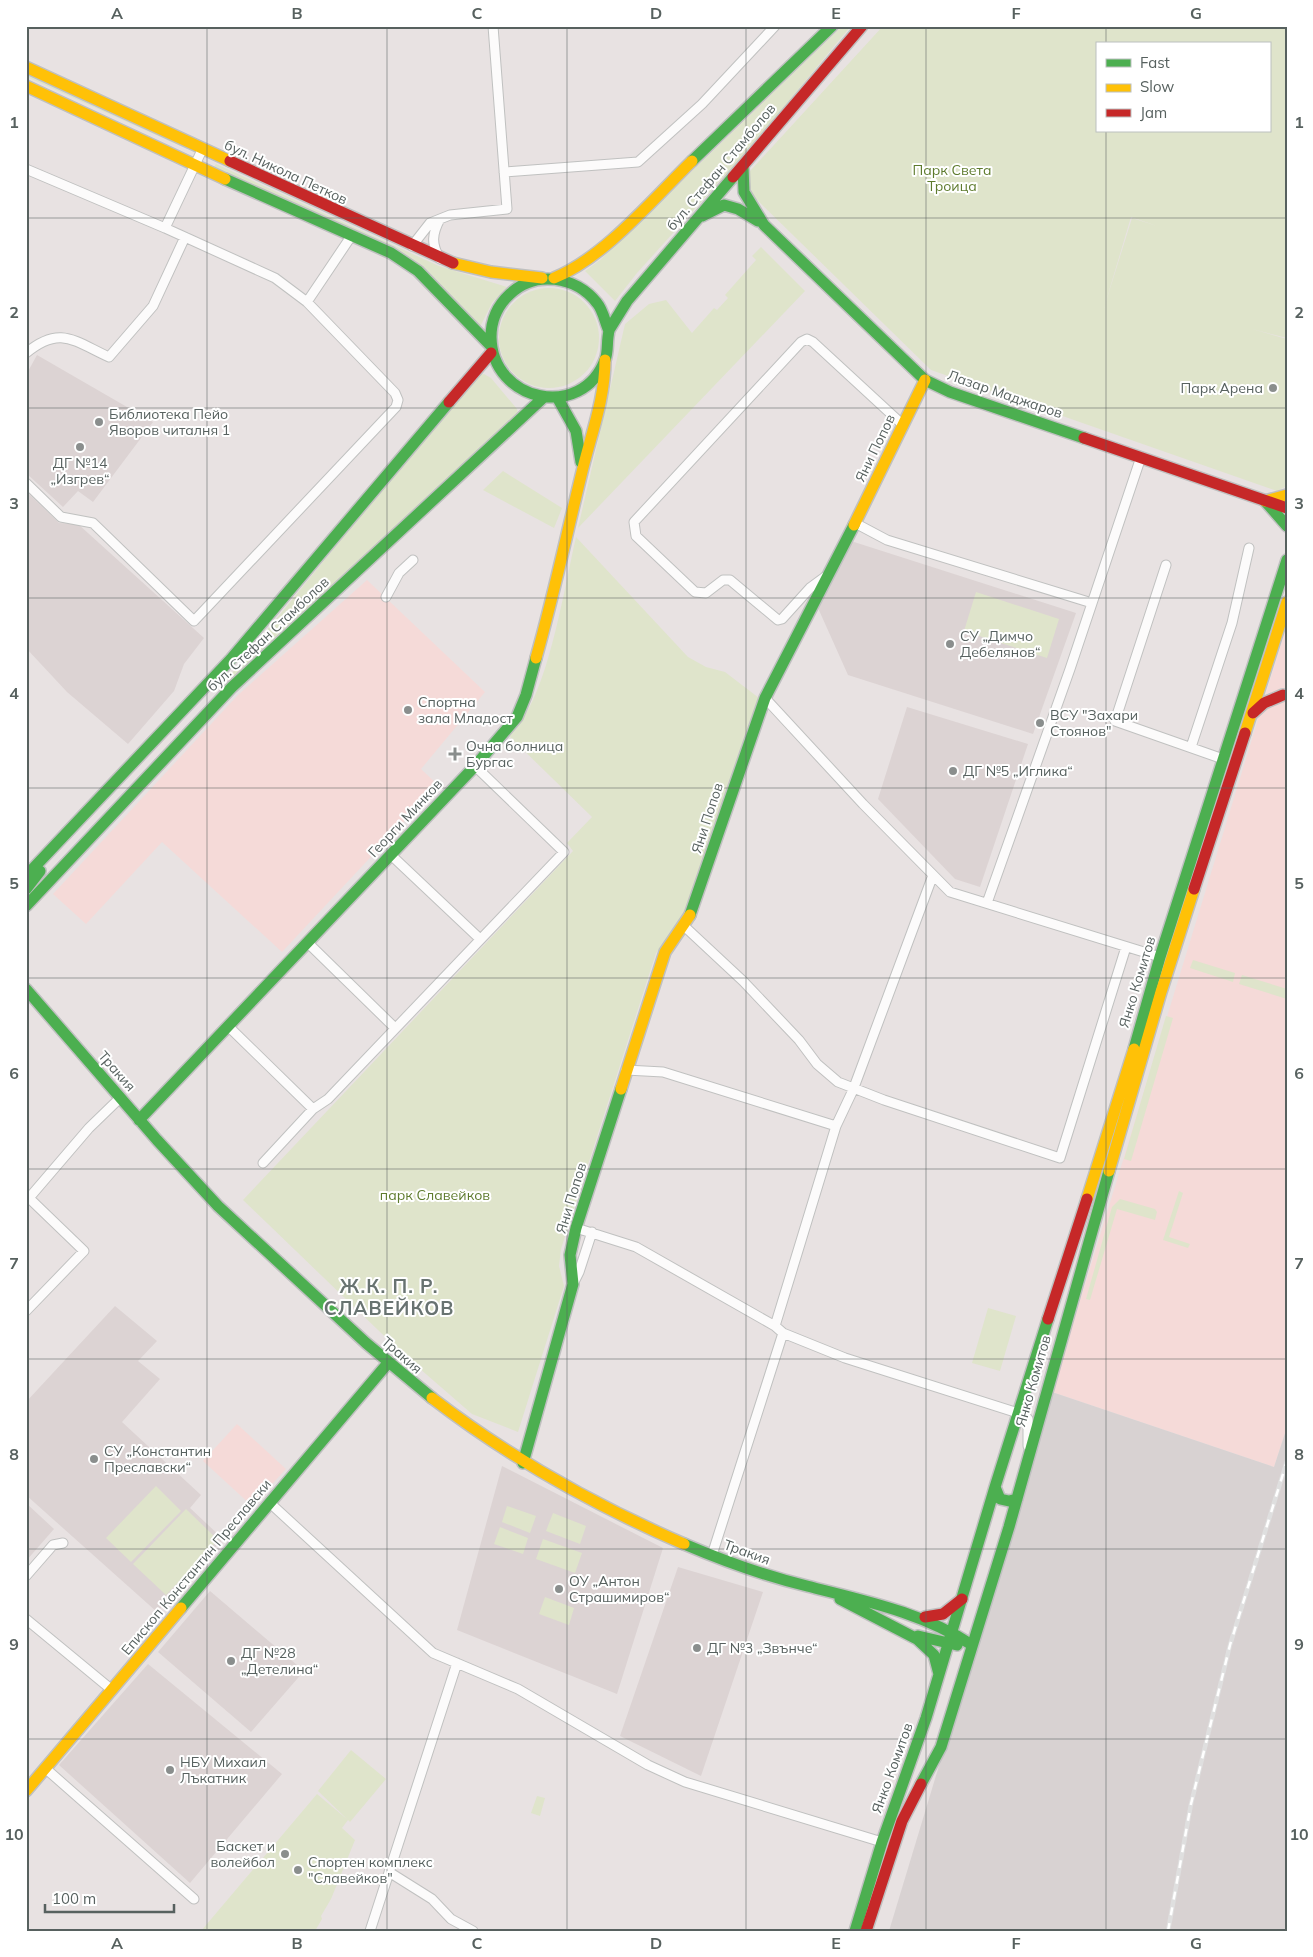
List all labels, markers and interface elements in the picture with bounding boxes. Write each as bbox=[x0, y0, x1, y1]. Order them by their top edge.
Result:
text: A bbox=[111, 3, 123, 23]
text: B bbox=[291, 3, 303, 23]
text: C bbox=[472, 3, 483, 23]
text: D bbox=[650, 3, 662, 23]
text: E bbox=[831, 3, 841, 23]
text: F bbox=[1011, 3, 1021, 23]
text: G bbox=[1190, 3, 1202, 23]
legend bbox=[1096, 42, 1270, 132]
text: Fast bbox=[1140, 53, 1170, 72]
text: Slow bbox=[1140, 77, 1174, 96]
street label: бул. Стефан Стамболов bbox=[663, 100, 779, 234]
text: Jam bbox=[1140, 103, 1167, 122]
text: 1 bbox=[9, 112, 19, 132]
text: 1 bbox=[1294, 112, 1304, 132]
street label: бул. Никола Петков bbox=[222, 136, 351, 208]
park label: Парк Света Троица bbox=[912, 161, 992, 195]
text: 2 bbox=[9, 302, 19, 322]
text: 2 bbox=[1294, 302, 1304, 322]
street label: Лазар Маджаров bbox=[945, 366, 1065, 422]
place label: Парк Арена bbox=[1181, 379, 1263, 397]
marker: Парк Арена bbox=[1267, 382, 1279, 394]
place label: Библиотека Пейо Яворов читалня 1 bbox=[109, 405, 230, 439]
street label: Яни Попов bbox=[851, 411, 899, 485]
marker: Библиотека Пейо Яворов читалня 1 bbox=[93, 416, 105, 428]
marker: ДГ №14 „Изгрев“ bbox=[74, 441, 86, 453]
place label: ДГ №14 „Изгрев“ bbox=[51, 454, 110, 488]
text: 3 bbox=[9, 493, 19, 513]
text: 3 bbox=[1294, 493, 1304, 513]
street label: бул. Стефан Стамболов bbox=[203, 573, 333, 695]
place label: СУ „Димчо Дебелянов“ bbox=[960, 627, 1041, 661]
marker: СУ „Димчо Дебелянов“ bbox=[944, 638, 956, 650]
text: 4 bbox=[9, 683, 19, 703]
text: 4 bbox=[1294, 683, 1304, 703]
place label: Спортна зала Младост bbox=[418, 693, 514, 727]
marker: Спортна зала Младост bbox=[402, 704, 414, 716]
place label: ВСУ "Захари Стоянов" bbox=[1050, 706, 1138, 740]
marker: ВСУ "Захари Стоянов" bbox=[1034, 717, 1046, 729]
place label: Oчна болница Бургас bbox=[466, 737, 563, 771]
marker: Oчна болница Бургас bbox=[448, 747, 462, 761]
place label: ДГ №5 „Иглика“ bbox=[963, 762, 1073, 780]
marker: ДГ №5 „Иглика“ bbox=[947, 765, 959, 777]
street label: Георги Минков bbox=[364, 775, 446, 861]
street label: Яни Попов bbox=[687, 780, 727, 856]
text: 5 bbox=[9, 873, 19, 893]
text: 5 bbox=[1294, 873, 1304, 893]
street label: Янко Комитов bbox=[1115, 934, 1159, 1030]
street label: Тракия bbox=[94, 1047, 140, 1095]
text: 6 bbox=[9, 1063, 19, 1083]
text: 6 bbox=[1294, 1063, 1304, 1083]
street label: Яни Попов bbox=[552, 1160, 590, 1236]
park label: парк Славейков bbox=[380, 1186, 490, 1204]
text: 7 bbox=[9, 1253, 19, 1273]
text: 7 bbox=[1294, 1253, 1304, 1273]
district label: Ж.К. П. Р. СЛАВЕЙКОВ bbox=[324, 1274, 454, 1320]
street label: Тракия bbox=[378, 1332, 426, 1378]
street label: Янко Комитов bbox=[1011, 1333, 1055, 1429]
place label: СУ „Константин Преславски“ bbox=[104, 1442, 211, 1476]
text: 8 bbox=[9, 1444, 19, 1464]
text: 8 bbox=[1294, 1444, 1304, 1464]
marker: СУ „Константин Преславски“ bbox=[88, 1453, 100, 1465]
street label: Епископ Константин Преславски bbox=[117, 1475, 275, 1659]
street label: Тракия bbox=[721, 1535, 773, 1569]
place label: ОУ „Антон Страшимиров“ bbox=[569, 1572, 670, 1606]
marker: ОУ „Антон Страшимиров“ bbox=[553, 1583, 565, 1595]
text: 9 bbox=[9, 1634, 19, 1654]
text: 9 bbox=[1294, 1634, 1304, 1654]
place label: ДГ №3 „Звънче“ bbox=[707, 1639, 818, 1657]
marker: ДГ №3 „Звънче“ bbox=[691, 1642, 703, 1654]
place label: ДГ №28 „Детелина“ bbox=[241, 1644, 318, 1678]
marker: ДГ №28 „Детелина“ bbox=[225, 1655, 237, 1667]
street label: Янко Комитов bbox=[867, 1720, 917, 1816]
place label: НБУ Михаил Лъкатник bbox=[180, 1753, 266, 1787]
marker: НБУ Михаил Лъкатник bbox=[164, 1764, 176, 1776]
text: 10 bbox=[4, 1824, 24, 1844]
text: 10 bbox=[1289, 1824, 1309, 1844]
place label: Баскет и волейбол bbox=[211, 1837, 275, 1871]
marker: Баскет и волейбол bbox=[279, 1848, 291, 1860]
place label: Спортен комплекс "Славейков" bbox=[308, 1853, 433, 1887]
marker: Спортен комплекс "Славейков" bbox=[292, 1864, 304, 1876]
scale bar bbox=[45, 1882, 174, 1914]
text: 100 m bbox=[52, 1889, 96, 1908]
text: A bbox=[111, 1933, 123, 1953]
text: B bbox=[291, 1933, 303, 1953]
text: C bbox=[472, 1933, 483, 1953]
text: D bbox=[650, 1933, 662, 1953]
text: E bbox=[831, 1933, 841, 1953]
text: F bbox=[1011, 1933, 1021, 1953]
text: G bbox=[1190, 1933, 1202, 1953]

